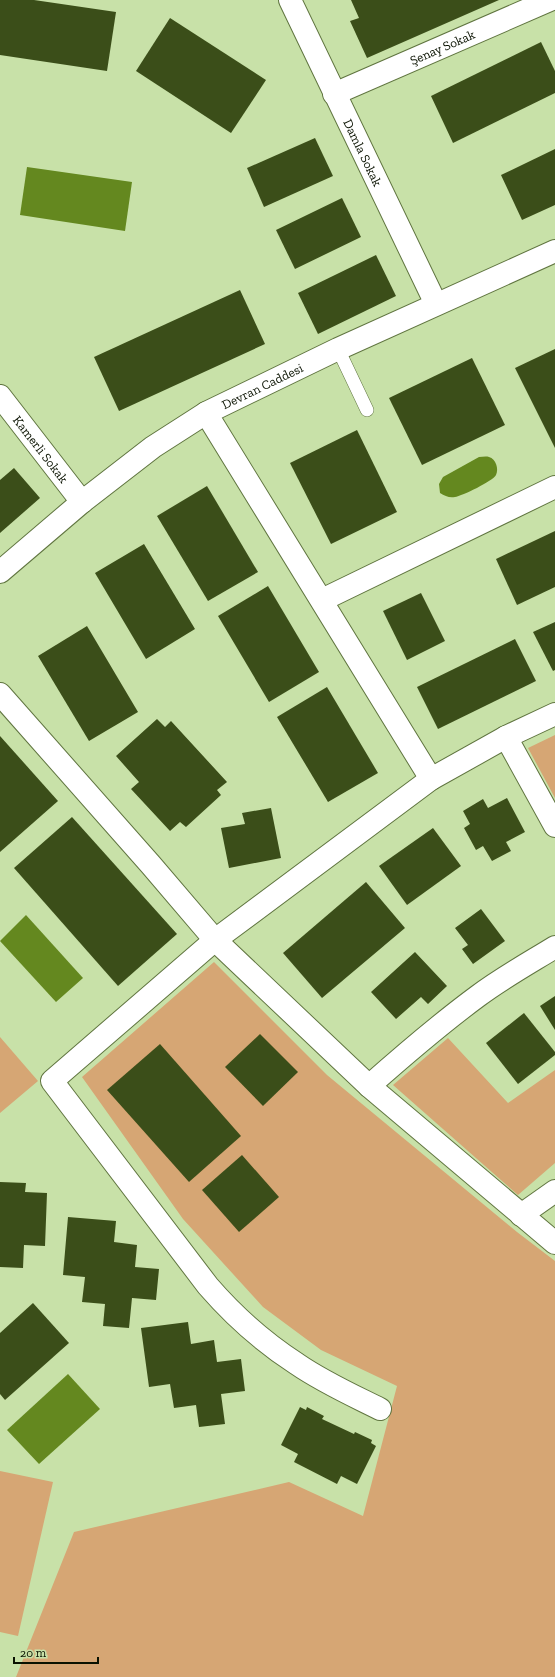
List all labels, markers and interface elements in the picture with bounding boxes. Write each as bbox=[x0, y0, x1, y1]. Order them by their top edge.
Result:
street label: Şenay Sokak bbox=[408, 27, 477, 68]
street label: Damla Sokak bbox=[340, 117, 385, 189]
street label: Devran Caddesi bbox=[219, 360, 306, 412]
street label: Kamerli Sokak bbox=[10, 413, 71, 486]
scale bar bbox=[14, 1639, 98, 1665]
text: 20 m bbox=[20, 1646, 47, 1660]

